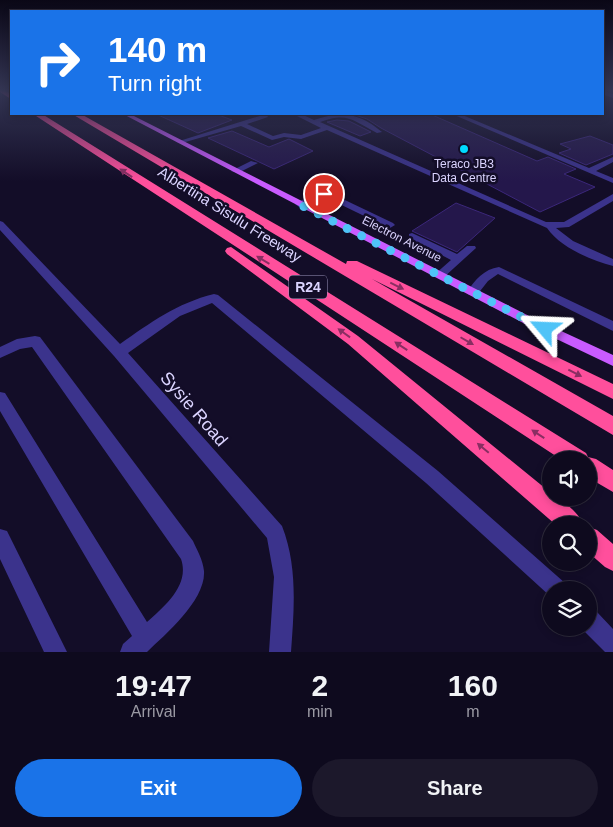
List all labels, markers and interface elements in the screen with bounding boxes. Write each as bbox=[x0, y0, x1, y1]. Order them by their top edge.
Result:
icon: right bbox=[25, 30, 90, 95]
text: 140 m bbox=[108, 30, 207, 69]
text: Turn right bbox=[108, 71, 201, 96]
marker: Teraco JB3 Data Centre bbox=[458, 143, 470, 155]
place label: Teraco JB3 Data Centre bbox=[432, 157, 497, 185]
street label: Albertina Sisulu Freeway bbox=[155, 163, 305, 265]
one-way arrow bbox=[120, 168, 133, 177]
pin bbox=[303, 173, 345, 215]
icon: arrive bbox=[310, 180, 338, 208]
street label: Electron Avenue bbox=[360, 213, 444, 265]
one-way arrow bbox=[257, 255, 270, 264]
road number: R24 bbox=[289, 276, 327, 298]
one-way arrow bbox=[390, 282, 404, 290]
position arrow bbox=[518, 302, 570, 354]
one-way arrow bbox=[337, 328, 351, 338]
one-way arrow bbox=[460, 337, 473, 346]
one-way arrow bbox=[395, 341, 408, 350]
street label: Sysie Road bbox=[156, 368, 232, 450]
one-way arrow bbox=[567, 369, 582, 377]
one-way arrow bbox=[531, 429, 545, 438]
one-way arrow bbox=[477, 442, 489, 454]
map controls bbox=[542, 451, 597, 636]
button: sound bbox=[542, 451, 597, 506]
button: search bbox=[542, 516, 597, 571]
button: layers bbox=[542, 581, 597, 636]
text: 19:47 bbox=[115, 669, 192, 702]
text: 2 bbox=[311, 669, 328, 702]
text: 160 bbox=[448, 669, 498, 702]
text: Arrival bbox=[131, 703, 176, 720]
text: min bbox=[307, 703, 333, 720]
text: m bbox=[466, 703, 479, 720]
button: Exit bbox=[15, 759, 302, 817]
button: Share bbox=[312, 759, 598, 817]

